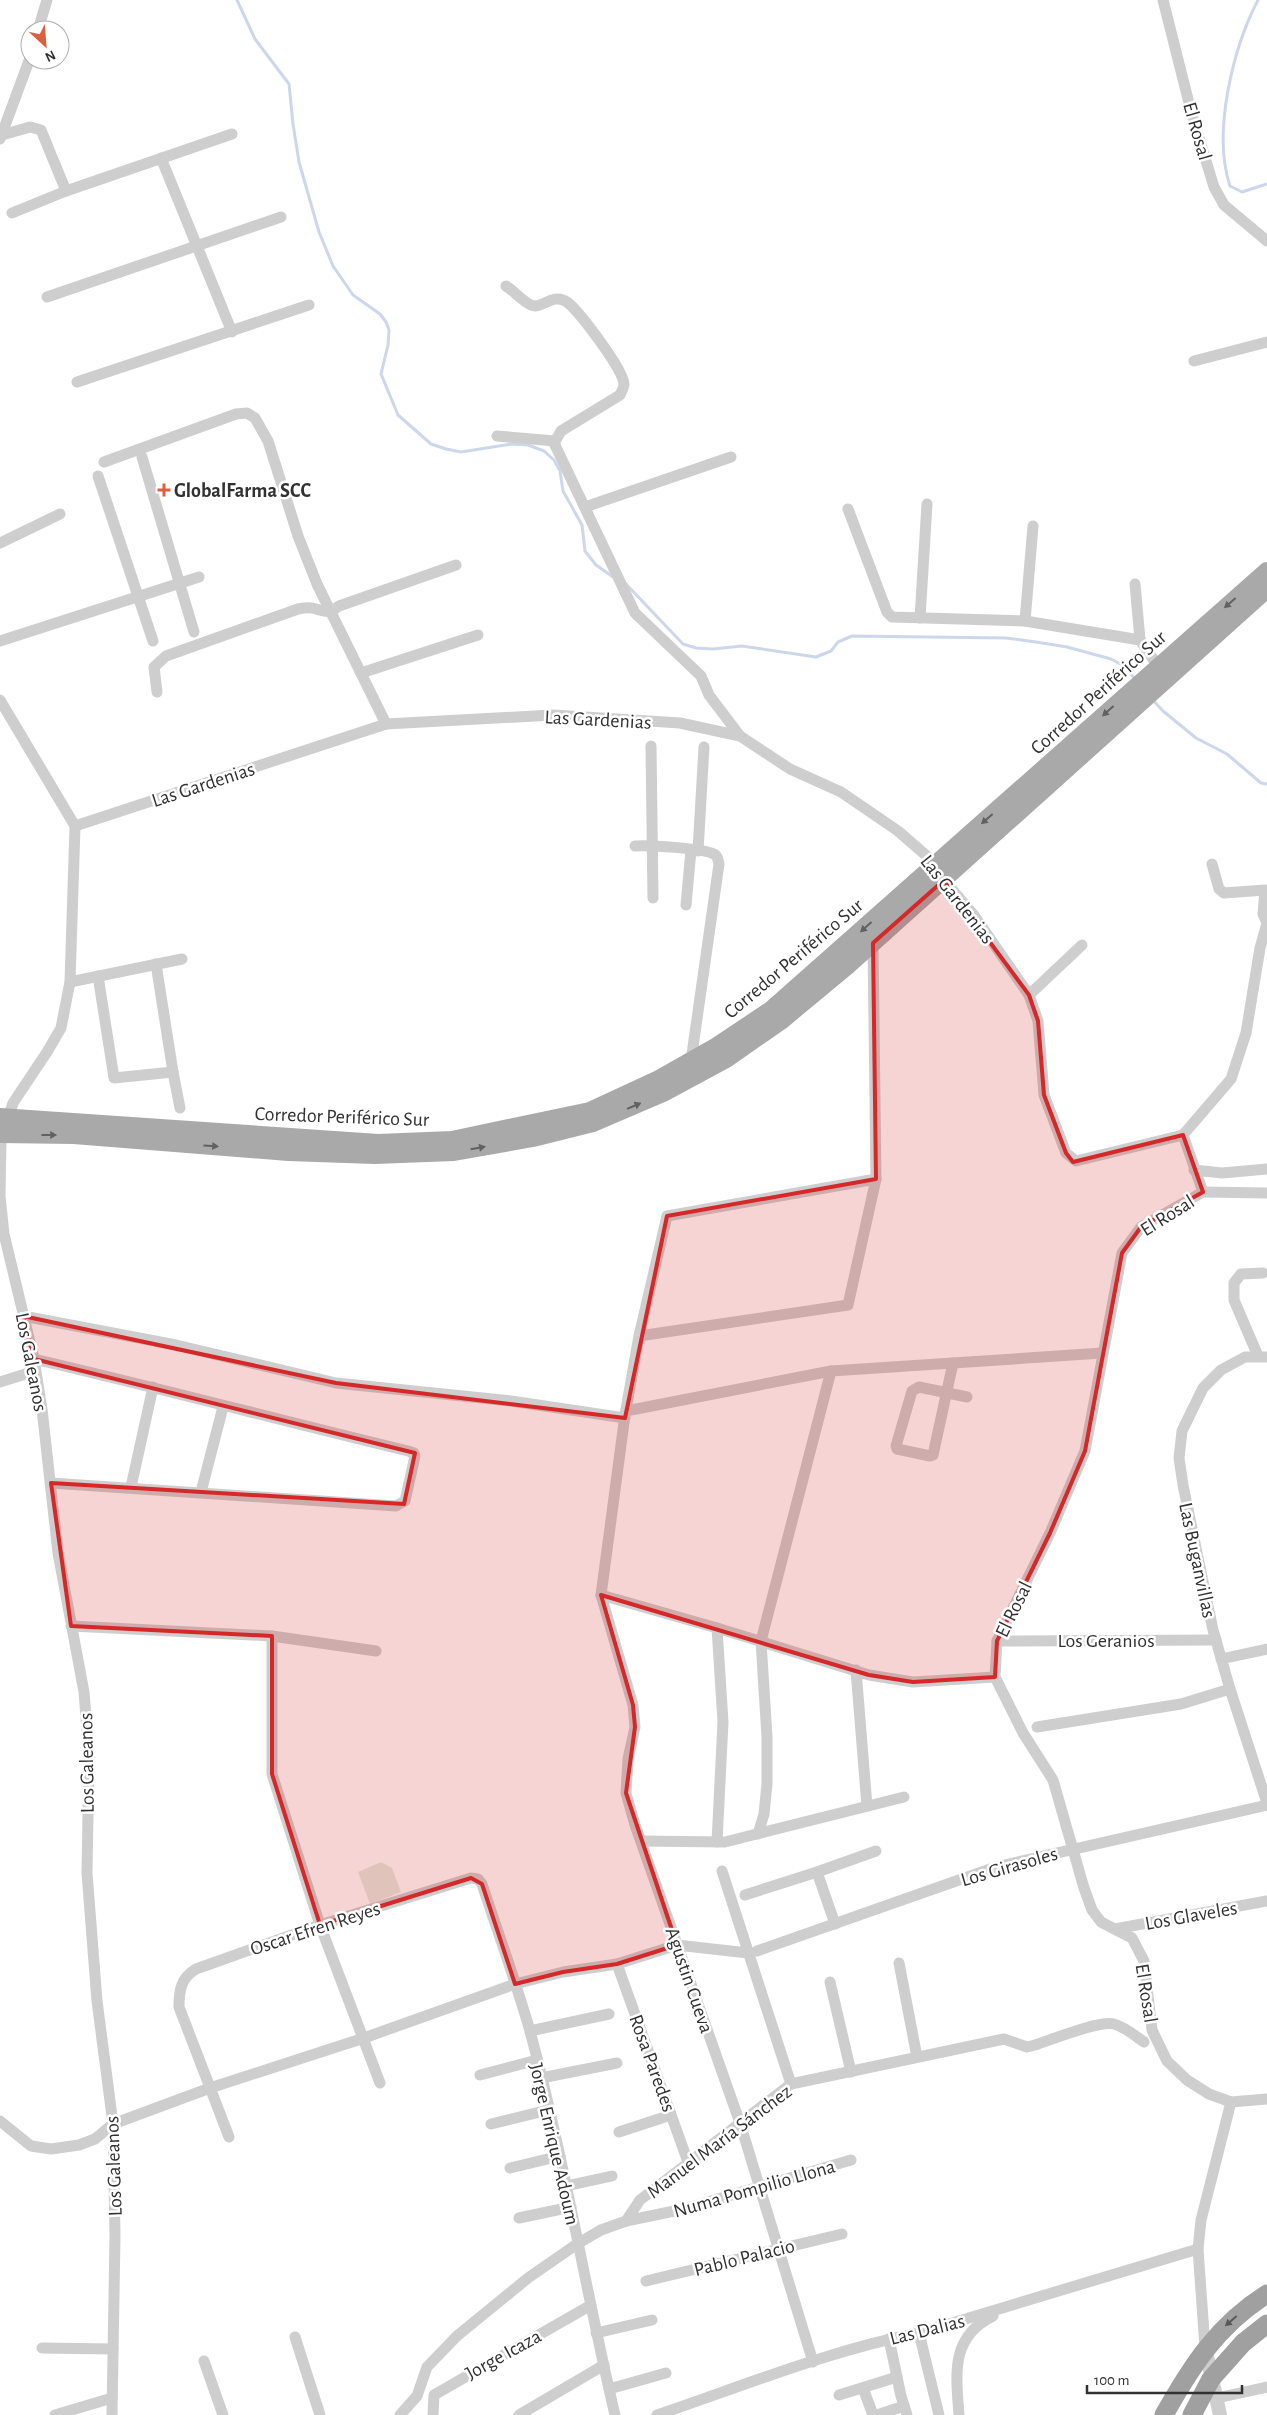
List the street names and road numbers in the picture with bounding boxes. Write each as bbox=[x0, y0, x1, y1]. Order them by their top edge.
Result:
street label: El Rosal bbox=[1179, 100, 1215, 163]
street label: Corredor Periférico Sur bbox=[1027, 627, 1171, 759]
street label: Las Gardenias bbox=[544, 707, 652, 733]
street label: Las Gardenias bbox=[149, 759, 257, 811]
street label: Las Gardenias bbox=[916, 851, 998, 948]
street label: Corredor Periférico Sur bbox=[720, 895, 867, 1023]
street label: Corredor Periférico Sur bbox=[254, 1104, 430, 1130]
street label: El Rosal bbox=[1137, 1192, 1198, 1240]
street label: Los Galeanos bbox=[12, 1311, 50, 1413]
street label: Las Buganvillas bbox=[1175, 1501, 1219, 1620]
street label: El Rosal bbox=[992, 1578, 1036, 1641]
street label: Los Geranios bbox=[1057, 1631, 1155, 1651]
street label: Los Galeanos bbox=[76, 1713, 98, 1813]
street label: Los Girasoles bbox=[959, 1844, 1060, 1890]
street label: Los Glaveles bbox=[1144, 1898, 1239, 1934]
street label: Oscar Efren Reyes bbox=[248, 1899, 383, 1959]
street label: Agustin Cueva bbox=[662, 1925, 717, 2036]
street label: El Rosal bbox=[1131, 1962, 1161, 2024]
street label: Rosa Paredes bbox=[625, 2012, 679, 2115]
street label: Jorge Enrique Adoum bbox=[526, 2061, 582, 2227]
street label: Manuel María Sánchez bbox=[644, 2081, 796, 2202]
street label: Los Galeanos bbox=[102, 2115, 126, 2216]
street label: Numa Pompilio Llona bbox=[671, 2156, 838, 2222]
street label: Pablo Palacio bbox=[692, 2236, 797, 2280]
street label: Las Dalias bbox=[888, 2311, 967, 2349]
street label: Jorge Icaza bbox=[462, 2326, 545, 2384]

